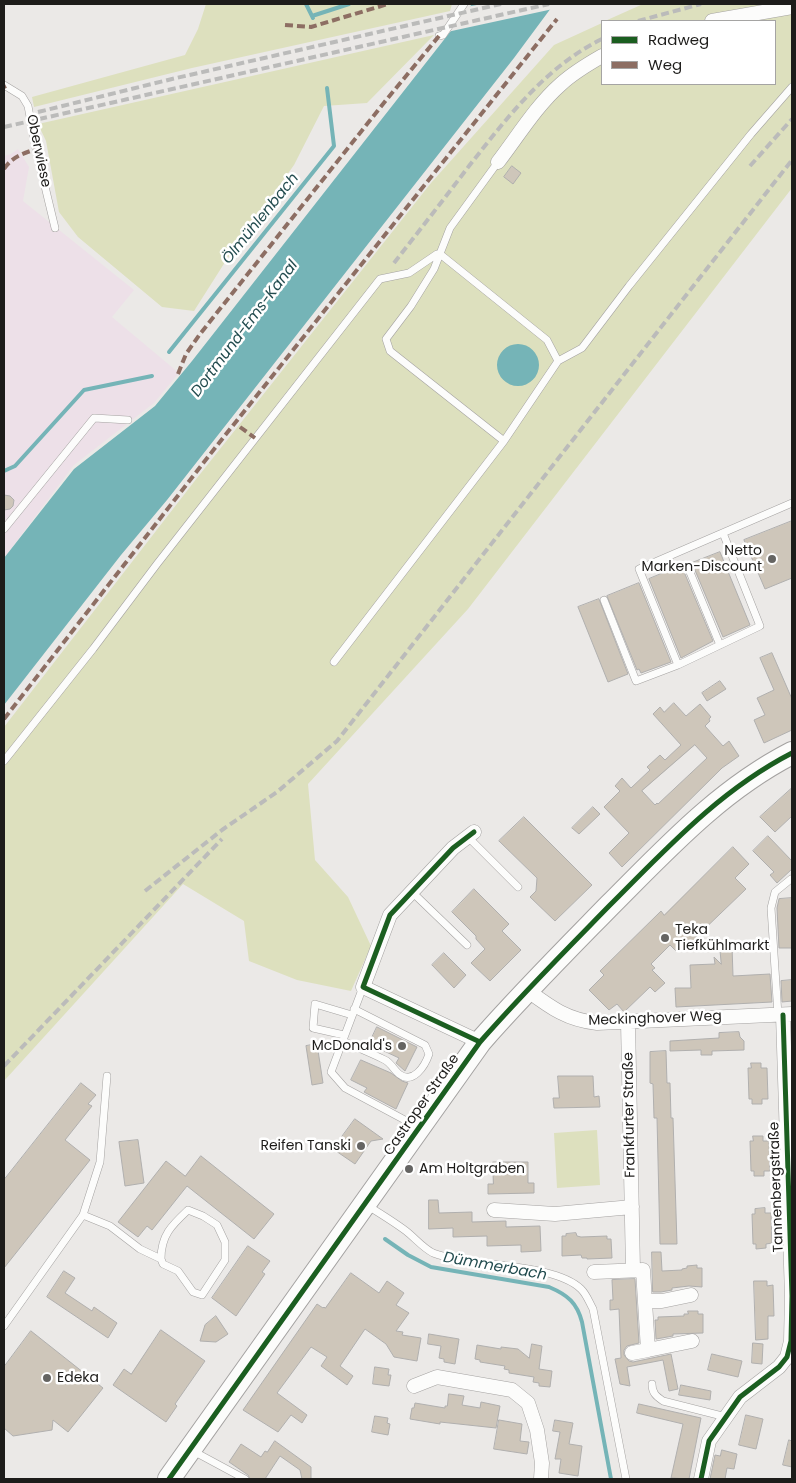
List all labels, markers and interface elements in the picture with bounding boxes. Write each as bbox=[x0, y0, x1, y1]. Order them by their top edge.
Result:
legend bbox=[601, 20, 776, 85]
text: Radweg bbox=[648, 29, 709, 50]
text: Weg bbox=[648, 54, 682, 75]
street label: Oberwiese bbox=[22, 113, 54, 189]
water label: Ölmühlenbach bbox=[219, 170, 303, 268]
water label: Dortmund-Ems-Kanal bbox=[188, 257, 302, 401]
place label: Netto Marken-Discount bbox=[642, 543, 762, 576]
marker: Netto Marken-Discount bbox=[766, 553, 778, 565]
place label: Teka Tiefkühlmarkt bbox=[675, 922, 769, 954]
marker: Teka Tiefkühlmarkt bbox=[659, 932, 671, 944]
street label: Meckinghover Weg bbox=[588, 1008, 722, 1030]
place label: McDonald's bbox=[312, 1038, 392, 1054]
marker: McDonald's bbox=[396, 1040, 408, 1052]
street label: Castroper Straße bbox=[381, 1051, 463, 1159]
street label: Frankfurter Straße bbox=[621, 1052, 639, 1178]
street label: Tannenbergstraße bbox=[766, 1121, 788, 1253]
place label: Reifen Tanski bbox=[260, 1138, 351, 1154]
marker: Reifen Tanski bbox=[355, 1140, 367, 1152]
place label: Am Holtgraben bbox=[419, 1161, 525, 1177]
marker: Am Holtgraben bbox=[403, 1163, 415, 1175]
water label: Dümmerbach bbox=[442, 1249, 548, 1285]
place label: Edeka bbox=[57, 1370, 99, 1386]
marker: Edeka bbox=[41, 1372, 53, 1384]

